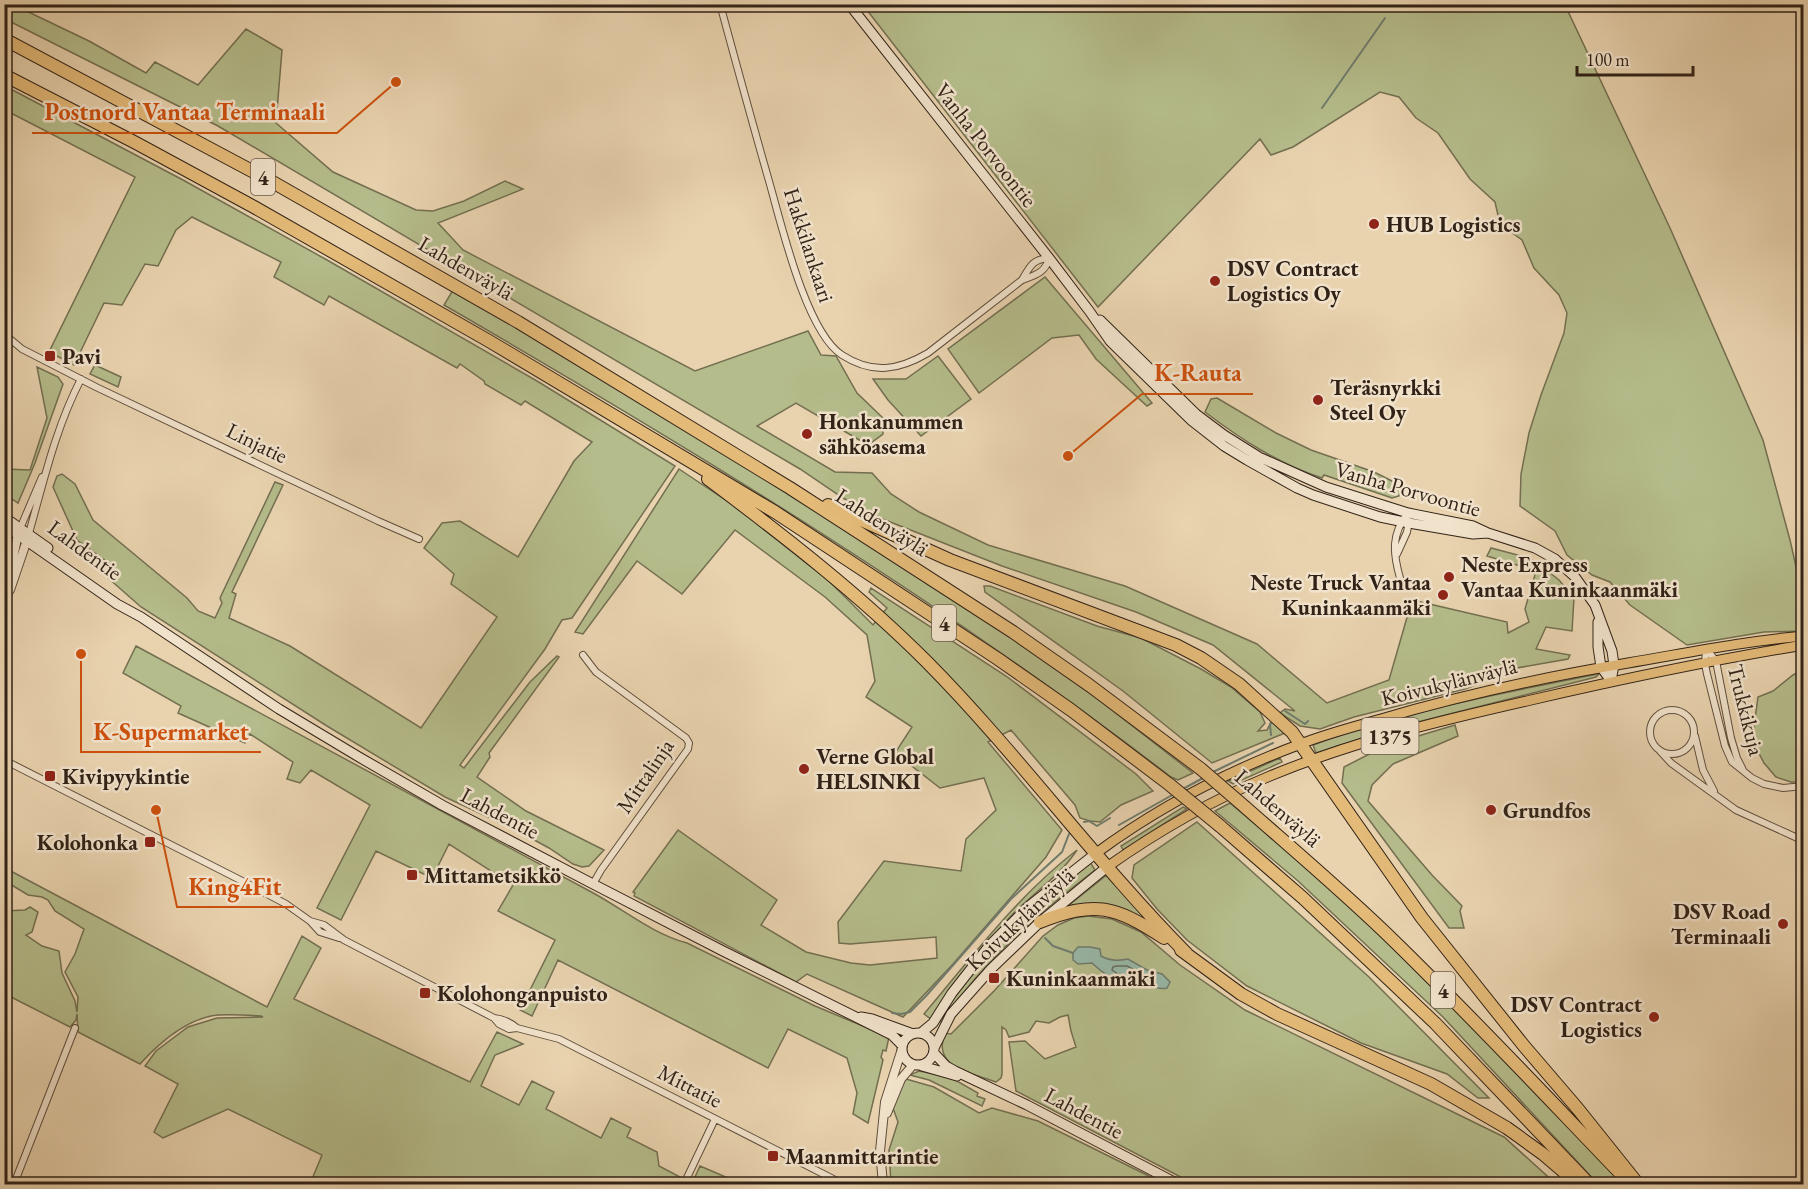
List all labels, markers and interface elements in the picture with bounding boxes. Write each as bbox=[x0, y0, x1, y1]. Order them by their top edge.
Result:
scale bar bbox=[1577, 39, 1692, 77]
text: 100 m bbox=[1586, 48, 1630, 71]
street label: Vanha Porvoontie bbox=[928, 77, 1044, 213]
callout: Postnord Vantaa Terminaali bbox=[32, 91, 337, 133]
text: Postnord Vantaa Terminaali bbox=[45, 96, 325, 127]
road number: 4 bbox=[251, 159, 275, 195]
street label: Hakkilankaari bbox=[777, 184, 841, 306]
place label: HUB Logistics bbox=[1386, 210, 1521, 239]
marker: HUB Logistics bbox=[1367, 217, 1381, 231]
street label: Lahdenväylä bbox=[413, 229, 519, 307]
place label: DSV Contract Logistics Oy bbox=[1227, 254, 1359, 308]
marker: DSV Contract Logistics Oy bbox=[1208, 274, 1222, 288]
place label: Pavi bbox=[62, 342, 102, 371]
marker: Pavi bbox=[43, 349, 57, 363]
callout: K-Rauta bbox=[1142, 352, 1253, 394]
text: K-Rauta bbox=[1154, 357, 1242, 388]
place label: Teräsnyrkki Steel Oy bbox=[1330, 373, 1442, 427]
marker: Teräsnyrkki Steel Oy bbox=[1311, 393, 1325, 407]
place label: Honkanummen sähköasema bbox=[819, 407, 964, 461]
street label: Linjatie bbox=[222, 416, 293, 470]
marker: Honkanummen sähköasema bbox=[800, 427, 814, 441]
street label: Vanha Porvoontie bbox=[1332, 454, 1485, 524]
street label: Lahdenväylä bbox=[830, 481, 934, 563]
street label: Lahdentie bbox=[42, 513, 128, 587]
place label: Neste Express Vantaa Kuninkaanmäki bbox=[1461, 550, 1679, 604]
place label: Neste Truck Vantaa Kuninkaanmäki bbox=[1250, 568, 1432, 622]
marker: Neste Express Vantaa Kuninkaanmäki bbox=[1442, 570, 1456, 584]
marker: Neste Truck Vantaa Kuninkaanmäki bbox=[1436, 588, 1450, 602]
road number: 4 bbox=[932, 605, 956, 641]
street label: Koivukylänväylä bbox=[1378, 651, 1520, 713]
street label: Trukkikuja bbox=[1721, 661, 1771, 759]
callout: K-Supermarket bbox=[81, 710, 261, 752]
text: K-Supermarket bbox=[93, 716, 249, 747]
road number: 1375 bbox=[1362, 718, 1418, 754]
street label: Mittalinja bbox=[610, 733, 681, 819]
place label: Verne Global HELSINKI bbox=[816, 742, 934, 796]
place label: Kivipyykintie bbox=[62, 762, 189, 791]
marker: Verne Global HELSINKI bbox=[797, 762, 811, 776]
street label: Lahdenväylä bbox=[1229, 763, 1327, 854]
marker: Kivipyykintie bbox=[43, 769, 57, 783]
street label: Lahdentie bbox=[456, 780, 545, 846]
place label: Grundfos bbox=[1503, 796, 1591, 825]
marker: Grundfos bbox=[1484, 803, 1498, 817]
place label: Kolohonka bbox=[37, 828, 138, 857]
marker: Kolohonka bbox=[143, 835, 157, 849]
place label: Mittametsikkö bbox=[424, 861, 561, 890]
street label: Koivukylänväylä bbox=[959, 861, 1081, 977]
callout: King4Fit bbox=[177, 865, 294, 907]
marker: Mittametsikkö bbox=[405, 868, 419, 882]
text: King4Fit bbox=[189, 871, 281, 903]
place label: DSV Road Terminaali bbox=[1671, 897, 1772, 951]
marker: DSV Road Terminaali bbox=[1776, 917, 1790, 931]
place label: Kuninkaanmäki bbox=[1006, 964, 1156, 993]
marker: Kuninkaanmäki bbox=[987, 971, 1001, 985]
road number: 4 bbox=[1431, 972, 1455, 1008]
place label: Kolohonganpuisto bbox=[437, 979, 608, 1008]
marker: Kolohonganpuisto bbox=[418, 986, 432, 1000]
place label: DSV Contract Logistics bbox=[1510, 990, 1643, 1044]
marker: DSV Contract Logistics bbox=[1647, 1010, 1661, 1024]
street label: Mittatie bbox=[653, 1057, 728, 1115]
street label: Lahdentie bbox=[1040, 1080, 1129, 1146]
place label: Maanmittarintie bbox=[785, 1142, 938, 1171]
marker: Maanmittarintie bbox=[766, 1149, 780, 1163]

